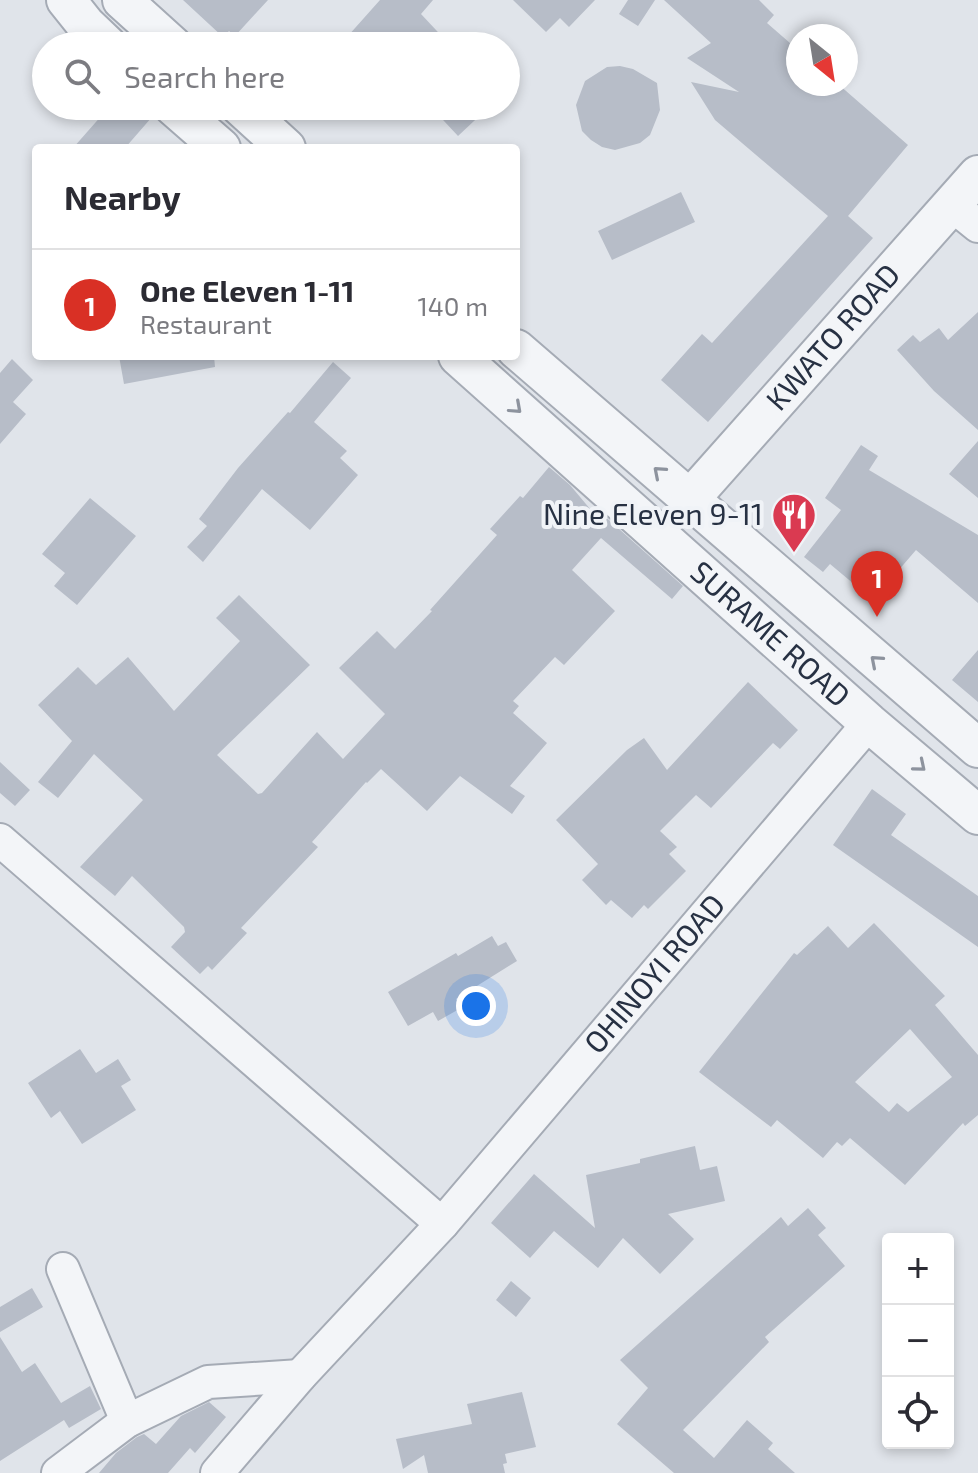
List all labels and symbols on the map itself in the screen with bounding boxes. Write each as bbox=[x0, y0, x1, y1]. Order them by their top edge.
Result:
north arrow bbox=[786, 24, 858, 96]
street label: KWATO ROAD bbox=[758, 256, 906, 417]
one-way arrow bbox=[507, 398, 522, 412]
one-way arrow bbox=[653, 467, 668, 482]
restaurant icon: Nine Eleven 9-11 bbox=[770, 491, 818, 554]
place label: Nine Eleven 9-11 bbox=[543, 495, 763, 531]
pin: 1 bbox=[851, 551, 903, 617]
street label: SURAME ROAD bbox=[684, 553, 858, 713]
one-way arrow bbox=[870, 656, 885, 671]
one-way arrow bbox=[911, 756, 925, 771]
street label: OHINOYI ROAD bbox=[576, 886, 731, 1060]
your location bbox=[456, 986, 496, 1026]

